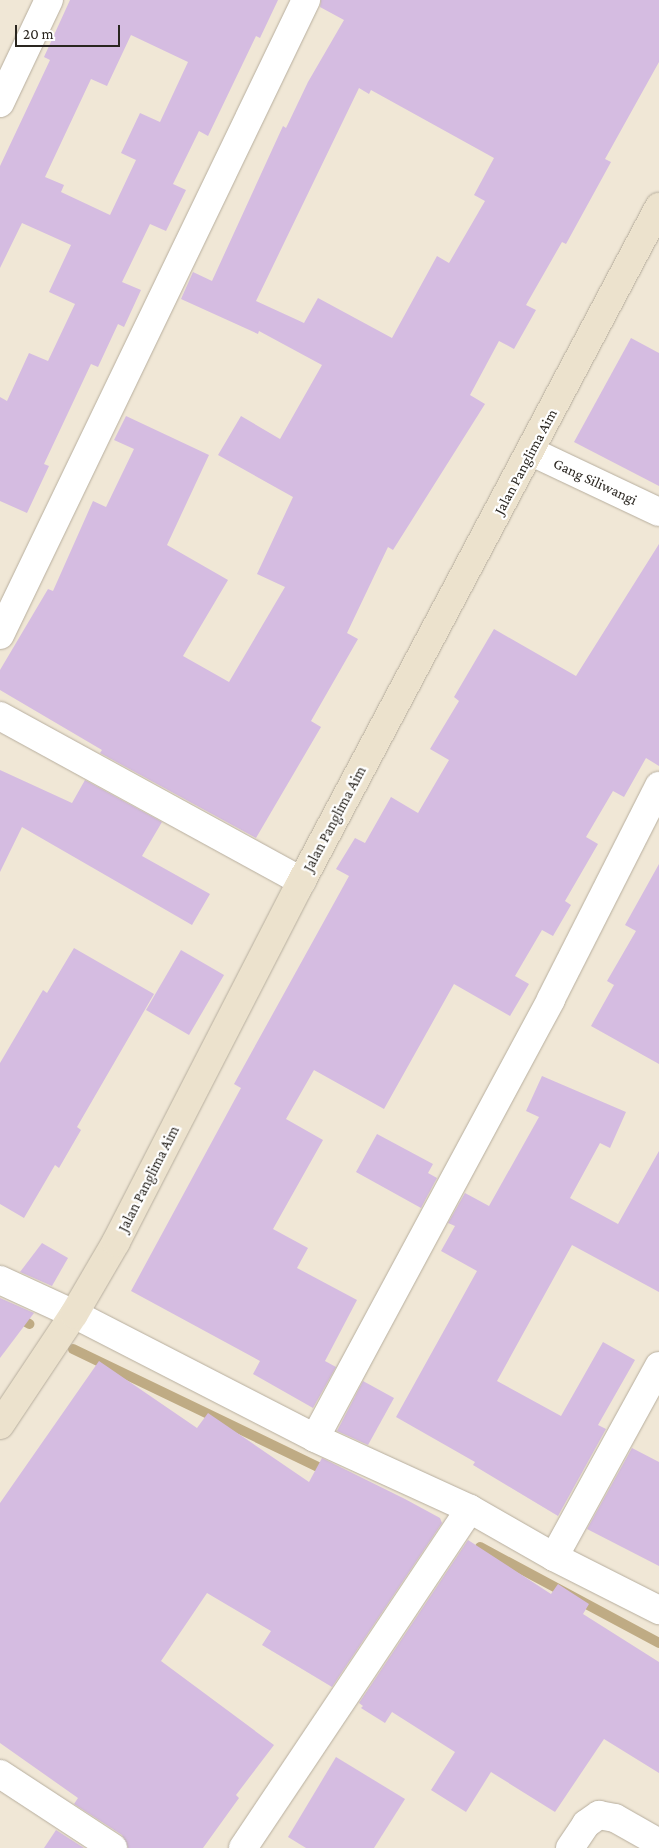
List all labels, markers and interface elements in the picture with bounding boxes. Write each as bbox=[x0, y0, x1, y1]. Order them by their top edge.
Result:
scale bar bbox=[18, 15, 122, 47]
text: 20 m bbox=[23, 26, 54, 42]
street label: Jalan Panglima Aim bbox=[491, 406, 561, 518]
street label: Gang Siliwangi bbox=[550, 455, 640, 509]
street label: Jalan Panglima Aim bbox=[300, 763, 370, 875]
street label: Jalan Panglima Aim bbox=[114, 1123, 184, 1235]

